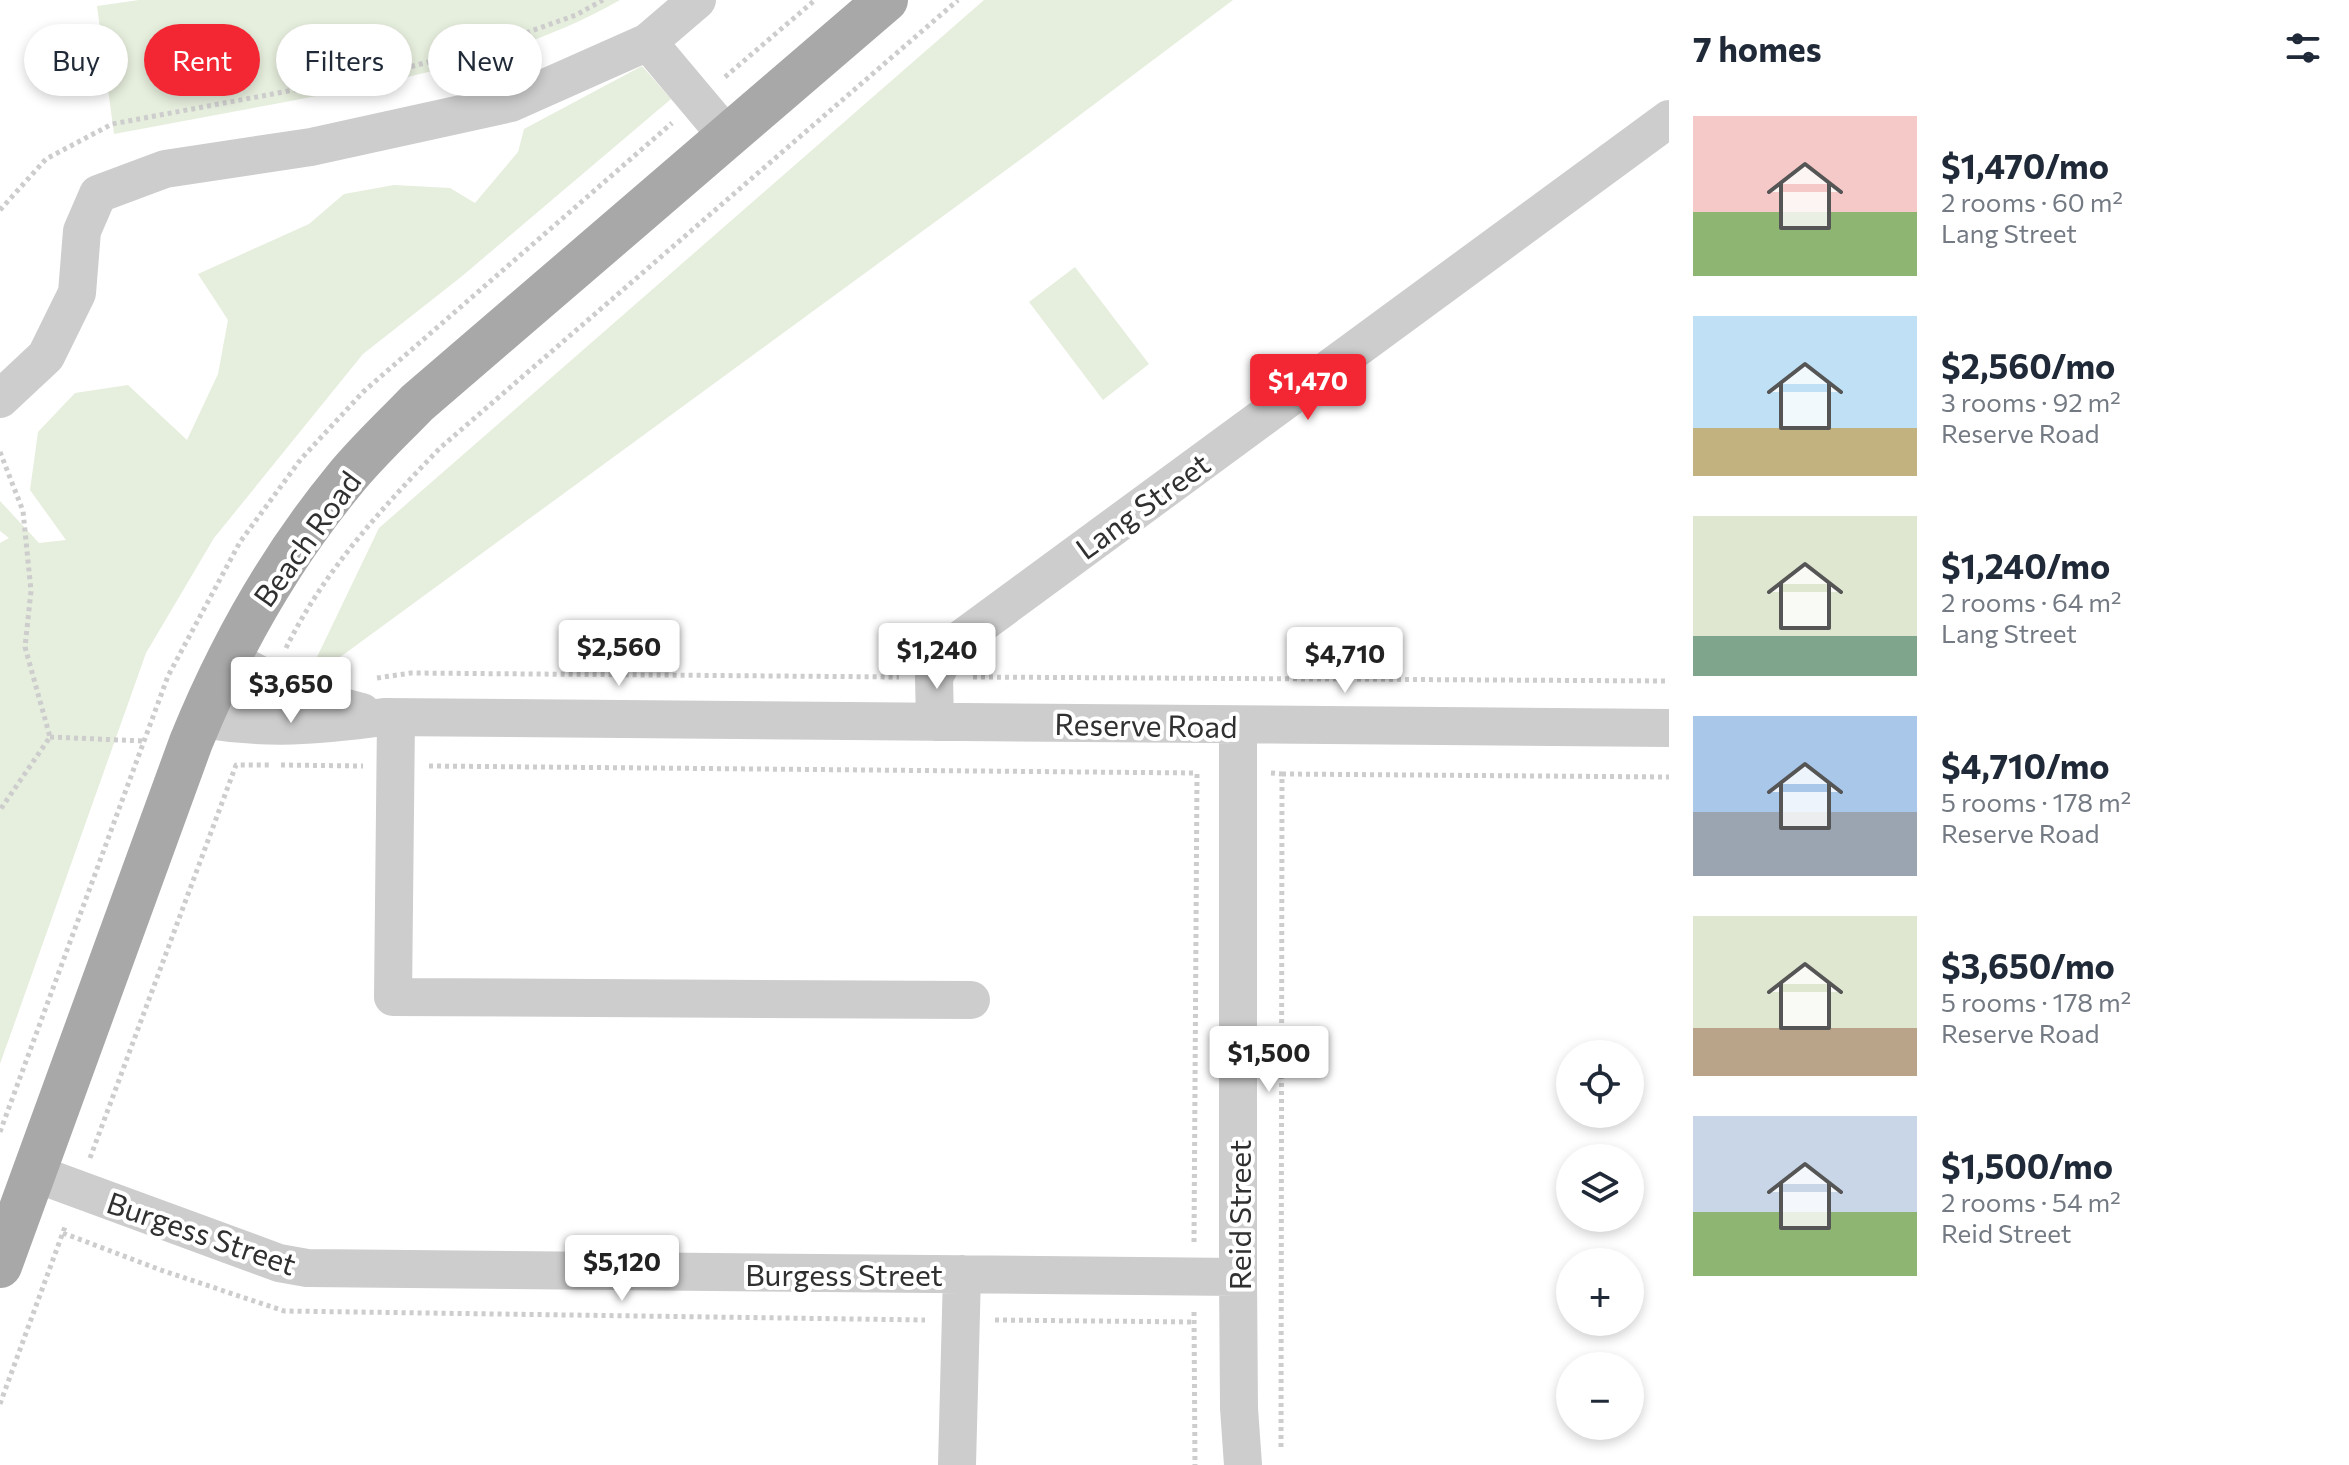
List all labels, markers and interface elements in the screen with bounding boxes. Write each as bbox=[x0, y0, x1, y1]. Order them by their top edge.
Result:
chip: Buy bbox=[24, 24, 128, 96]
chip: Rent bbox=[144, 24, 260, 96]
chip: Filters bbox=[276, 24, 412, 96]
chip: New bbox=[428, 24, 542, 96]
icon: filters bbox=[2281, 26, 2325, 70]
text: 7 homes bbox=[1693, 27, 1822, 69]
text: $1,470/mo bbox=[1941, 144, 2109, 186]
icon: home bbox=[1757, 148, 1853, 244]
text: 2 rooms · 60 m² bbox=[1941, 186, 2123, 217]
text: Lang Street bbox=[1941, 217, 2077, 248]
text: $2,560/mo bbox=[1941, 344, 2115, 386]
icon: home bbox=[1757, 348, 1853, 444]
pin: $1,470 bbox=[1243, 354, 1373, 422]
text: $1,470 bbox=[1268, 364, 1348, 395]
text: 3 rooms · 92 m² bbox=[1941, 386, 2121, 417]
text: Reserve Road bbox=[1941, 417, 2100, 448]
street label: Lang Street bbox=[1068, 444, 1216, 566]
street label: Beach Road bbox=[244, 463, 368, 613]
text: $1,240/mo bbox=[1941, 544, 2110, 586]
icon: home bbox=[1757, 548, 1853, 644]
text: 2 rooms · 64 m² bbox=[1941, 586, 2122, 617]
text: Lang Street bbox=[1941, 617, 2077, 648]
pin: $2,560 bbox=[554, 620, 684, 688]
pin: $1,240 bbox=[872, 623, 1002, 691]
pin: $4,710 bbox=[1280, 627, 1410, 695]
text: $2,560 bbox=[577, 630, 661, 661]
text: $1,240 bbox=[897, 633, 977, 664]
text: $4,710 bbox=[1305, 637, 1385, 668]
pin: $3,650 bbox=[226, 657, 356, 725]
text: $3,650 bbox=[249, 667, 333, 698]
street label: Reserve Road bbox=[1054, 704, 1238, 744]
text: $4,710/mo bbox=[1941, 744, 2110, 786]
icon: home bbox=[1757, 748, 1853, 844]
text: 5 rooms · 178 m² bbox=[1941, 786, 2131, 817]
text: Reserve Road bbox=[1941, 817, 2100, 848]
text: $3,650/mo bbox=[1941, 944, 2115, 986]
icon: home bbox=[1757, 948, 1853, 1044]
text: 5 rooms · 178 m² bbox=[1941, 986, 2131, 1017]
text: Reserve Road bbox=[1941, 1017, 2100, 1048]
pin: $1,500 bbox=[1204, 1026, 1334, 1094]
text: $1,500 bbox=[1228, 1036, 1310, 1067]
map controls bbox=[1556, 1040, 1644, 1440]
button: locate bbox=[1556, 1040, 1644, 1128]
street label: Reid Street bbox=[1220, 1140, 1257, 1290]
button: layers bbox=[1556, 1144, 1644, 1232]
text: $1,500/mo bbox=[1941, 1144, 2113, 1186]
icon: home bbox=[1757, 1148, 1853, 1244]
street label: Burgess Street bbox=[103, 1182, 301, 1282]
text: 2 rooms · 54 m² bbox=[1941, 1186, 2121, 1217]
text: Reid Street bbox=[1941, 1217, 2071, 1248]
pin: $5,120 bbox=[557, 1235, 687, 1303]
text: $5,120 bbox=[583, 1245, 661, 1276]
button: + bbox=[1556, 1248, 1644, 1336]
street label: Burgess Street bbox=[745, 1255, 943, 1292]
button: − bbox=[1556, 1352, 1644, 1440]

